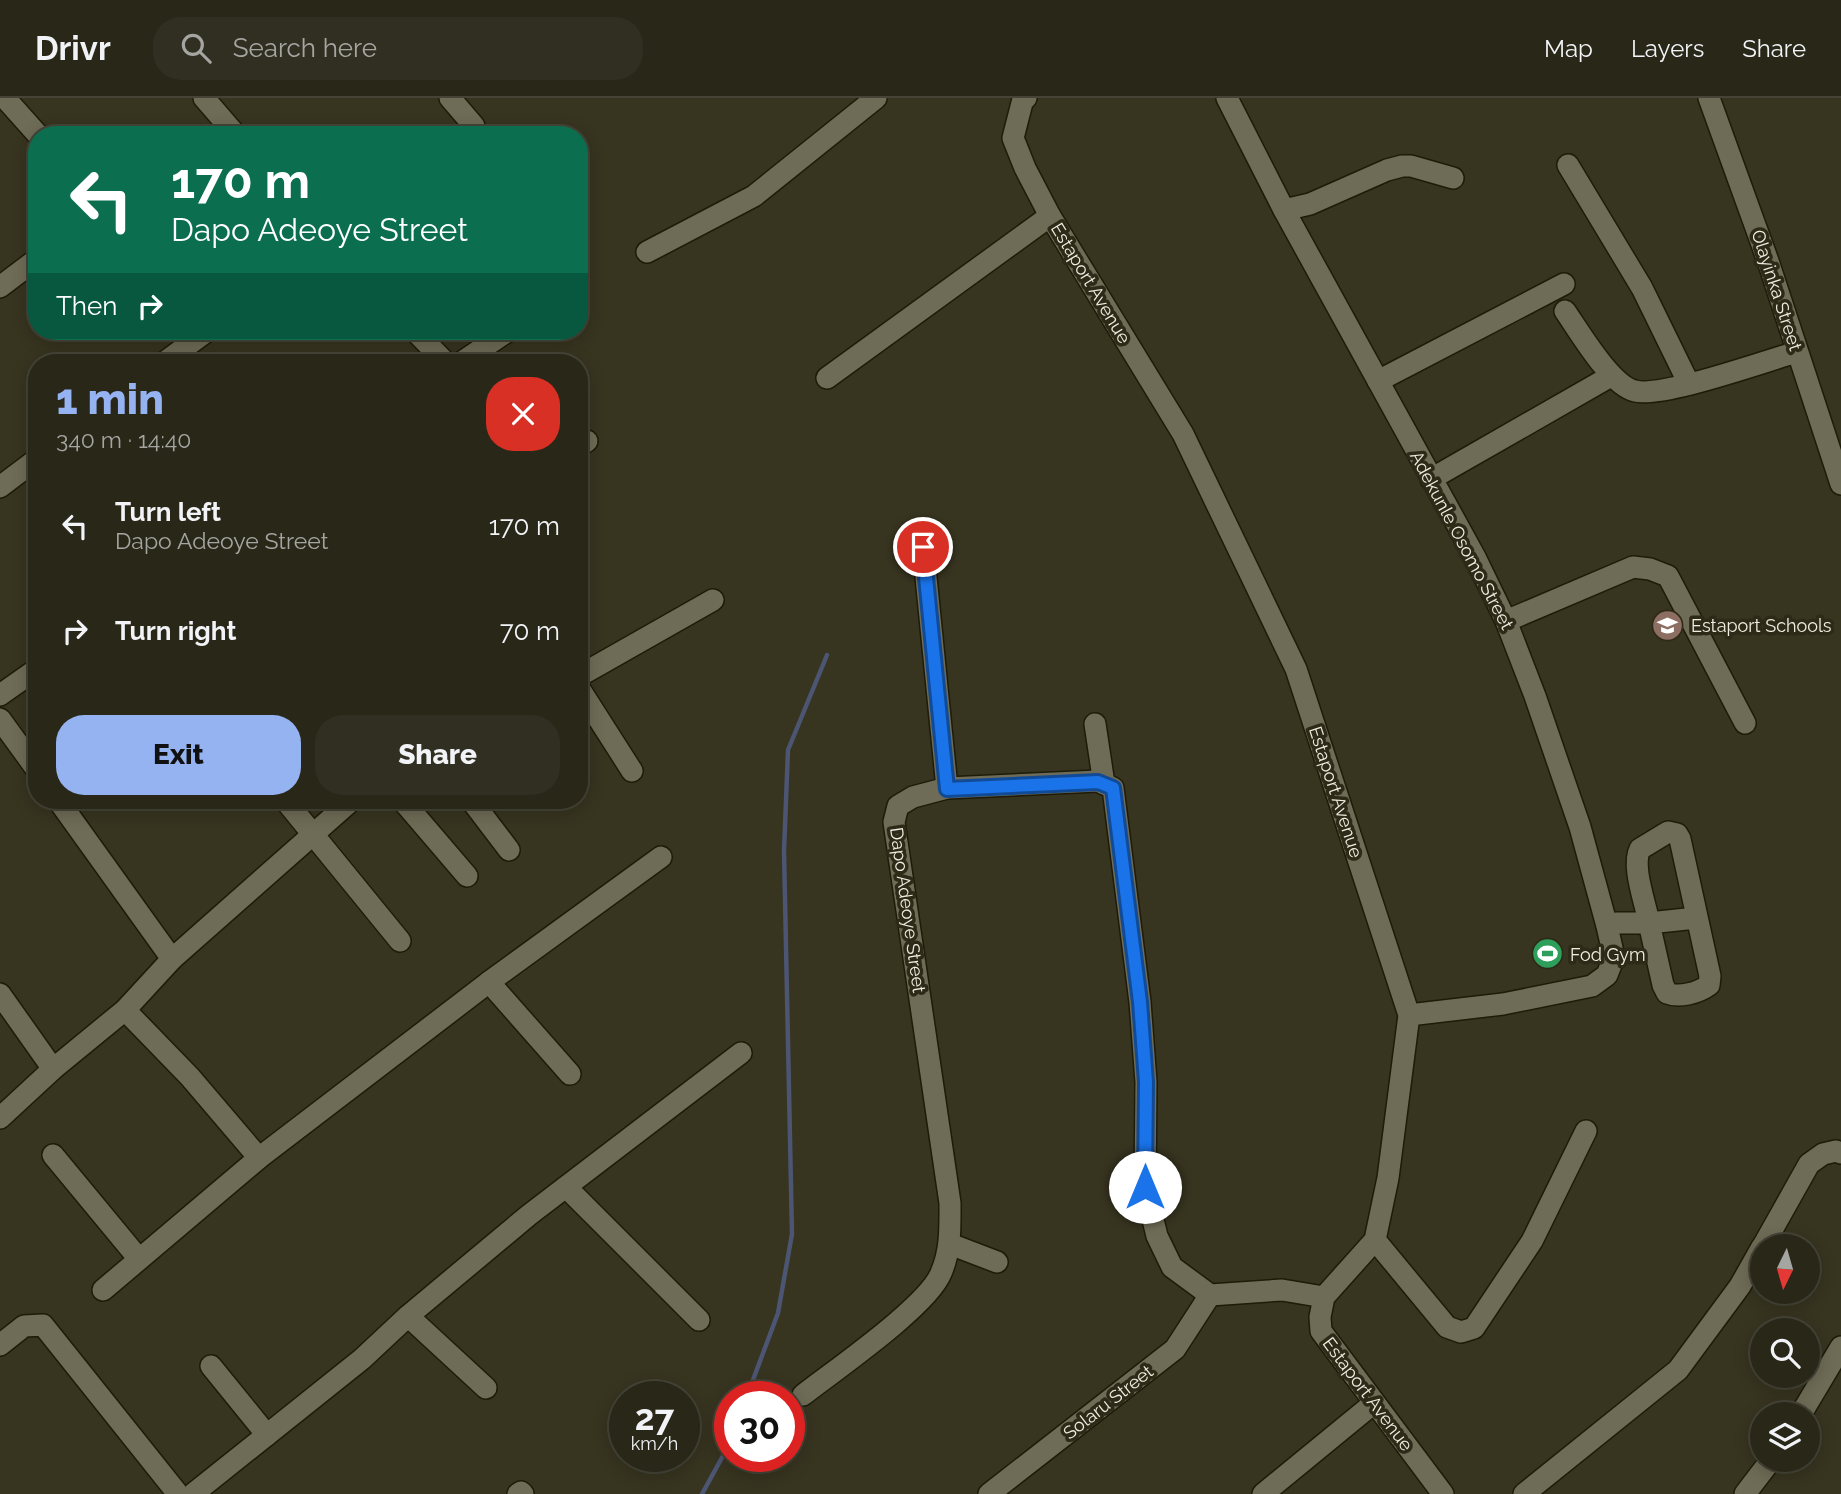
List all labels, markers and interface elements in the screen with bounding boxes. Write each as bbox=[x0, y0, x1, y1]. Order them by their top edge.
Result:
search box bbox=[153, 17, 643, 80]
text: Drivr bbox=[35, 29, 111, 68]
icon: search bbox=[177, 29, 215, 67]
text: Search here bbox=[233, 33, 377, 63]
text: Map bbox=[1544, 34, 1593, 63]
text: Layers bbox=[1631, 34, 1704, 63]
text: Share bbox=[1742, 34, 1806, 63]
text: 170 m bbox=[171, 152, 310, 209]
icon: left bbox=[56, 154, 147, 245]
text: Dapo Adeoye Street bbox=[171, 211, 468, 248]
street label: Estaport Avenue bbox=[1047, 219, 1135, 347]
street label: Olayinka Street bbox=[1748, 227, 1806, 353]
icon: right bbox=[131, 287, 169, 325]
text: Then bbox=[56, 291, 117, 321]
text: 1 min bbox=[56, 375, 164, 424]
button: close bbox=[486, 377, 560, 451]
text: 340 m · 14:40 bbox=[56, 426, 191, 453]
street label: Adekunle Osomo Street bbox=[1406, 447, 1518, 633]
text: Turn left bbox=[115, 497, 221, 527]
icon: left bbox=[56, 507, 94, 545]
text: 170 m bbox=[489, 511, 560, 541]
pin bbox=[893, 517, 953, 577]
text: Dapo Adeoye Street bbox=[115, 527, 328, 554]
icon: arrive bbox=[904, 528, 942, 566]
school or university icon: Estaport Schools bbox=[1651, 608, 1685, 642]
icon: right bbox=[56, 612, 94, 650]
place label: Estaport Schools bbox=[1691, 615, 1832, 636]
text: Turn right bbox=[115, 616, 236, 646]
text: 70 m bbox=[500, 616, 560, 646]
button: Exit bbox=[56, 715, 301, 795]
button: Share bbox=[315, 715, 560, 795]
street label: Estaport Avenue bbox=[1305, 724, 1367, 861]
street label: Dapo Adeoye Street bbox=[886, 826, 930, 994]
sports icon: Fod Gym bbox=[1530, 937, 1564, 971]
place label: Fod Gym bbox=[1570, 944, 1646, 965]
position arrow bbox=[1108, 1150, 1182, 1224]
north arrow bbox=[1750, 1234, 1820, 1304]
map controls bbox=[1750, 1234, 1820, 1472]
button: search bbox=[1750, 1318, 1820, 1388]
street label: Estaport Avenue bbox=[1318, 1333, 1418, 1455]
street label: Solaru Street bbox=[1059, 1361, 1157, 1443]
speed limit sign: 30 bbox=[714, 1381, 805, 1472]
text: 27 bbox=[635, 1397, 674, 1438]
button: layers bbox=[1750, 1402, 1820, 1472]
text: km/h bbox=[631, 1433, 678, 1454]

